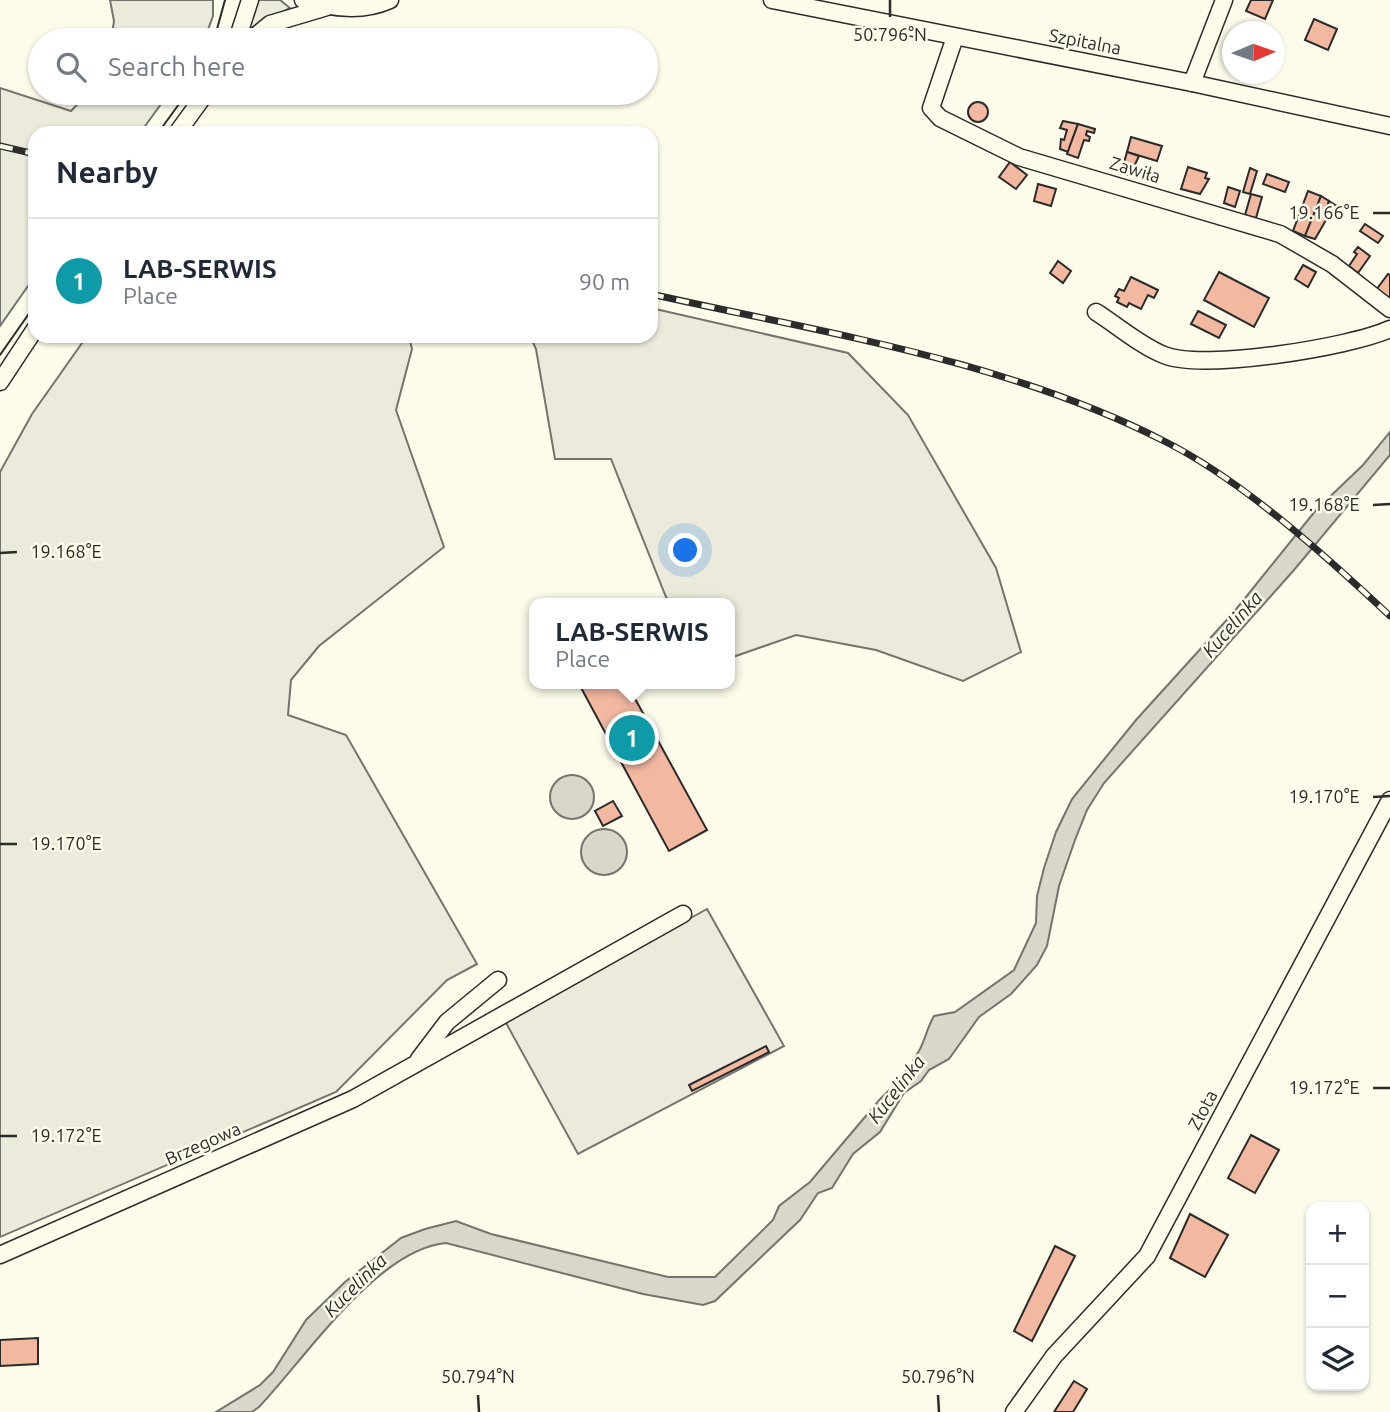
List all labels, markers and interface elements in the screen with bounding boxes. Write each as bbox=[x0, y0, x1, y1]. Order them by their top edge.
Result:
north arrow bbox=[1222, 21, 1285, 84]
text: 50.796°N bbox=[853, 24, 927, 44]
street label: Szpitalna bbox=[1047, 24, 1123, 58]
search box bbox=[28, 28, 658, 105]
icon: search bbox=[52, 48, 90, 86]
text: Search here bbox=[108, 52, 245, 81]
street label: Zawiła bbox=[1108, 152, 1163, 186]
text: Nearby bbox=[56, 155, 158, 189]
text: 19.166°E bbox=[1288, 202, 1360, 222]
text: LAB-SERWIS bbox=[123, 254, 277, 283]
text: 1 bbox=[73, 269, 85, 294]
text: 90 m bbox=[579, 269, 630, 294]
text: Place bbox=[123, 283, 178, 308]
text: 19.168°E bbox=[1288, 494, 1360, 514]
your location bbox=[668, 533, 702, 567]
text: 19.168°E bbox=[30, 541, 102, 561]
water label: Kucelinka bbox=[1197, 587, 1267, 661]
popup bbox=[529, 598, 735, 689]
text: LAB-SERWIS bbox=[555, 617, 709, 646]
text: Place bbox=[555, 646, 610, 671]
pin: 1 bbox=[609, 712, 655, 764]
text: 19.170°E bbox=[1288, 786, 1360, 806]
text: 19.170°E bbox=[30, 833, 102, 853]
water label: Kucelinka bbox=[863, 1051, 929, 1127]
text: 19.172°E bbox=[1288, 1077, 1360, 1097]
street label: Złota bbox=[1183, 1086, 1221, 1133]
street label: Brzegowa bbox=[162, 1118, 243, 1169]
text: 19.172°E bbox=[30, 1125, 102, 1145]
map controls bbox=[1306, 1202, 1369, 1391]
button: + bbox=[1306, 1202, 1369, 1265]
water label: Kucelinka bbox=[319, 1249, 391, 1321]
button: − bbox=[1306, 1265, 1369, 1328]
button: layers bbox=[1306, 1328, 1369, 1391]
text: 50.794°N bbox=[441, 1366, 515, 1386]
text: 50.796°N bbox=[901, 1366, 975, 1386]

